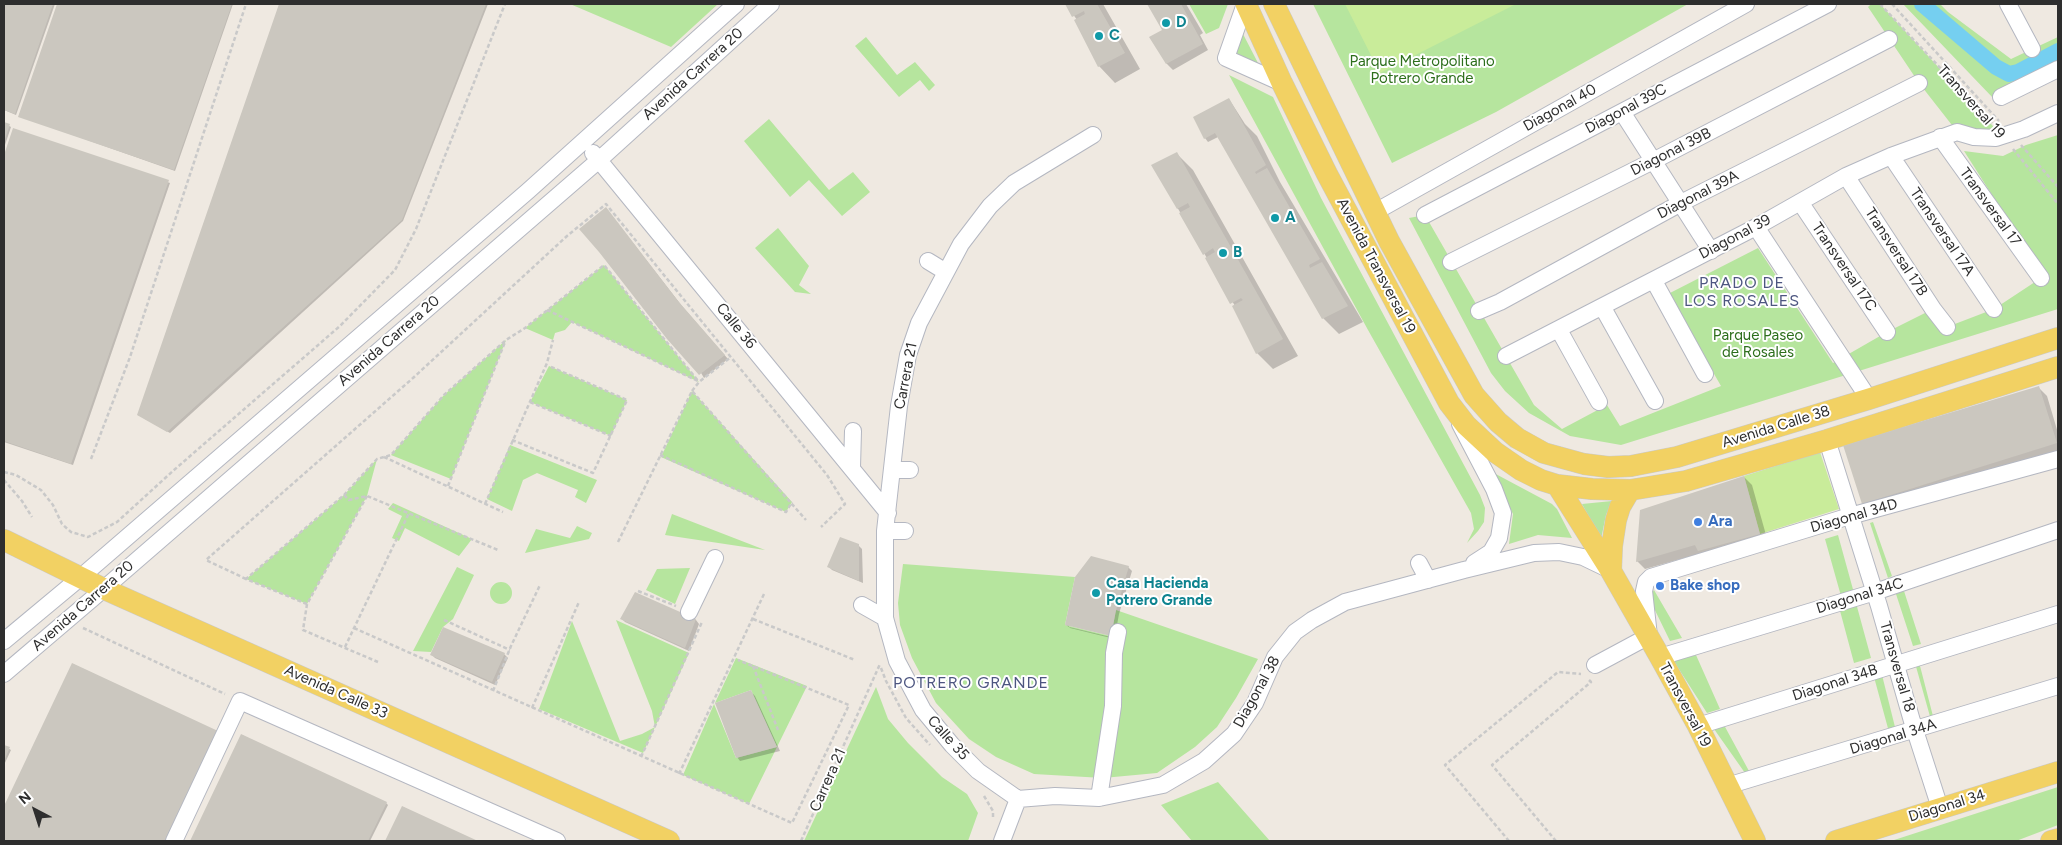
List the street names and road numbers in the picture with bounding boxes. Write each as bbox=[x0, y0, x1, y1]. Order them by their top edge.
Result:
street label: Avenida Carrera 20 bbox=[639, 24, 747, 124]
street label: Transversal 19 bbox=[1933, 61, 2009, 143]
street label: Diagonal 39C bbox=[1582, 80, 1670, 138]
street label: Diagonal 40 bbox=[1520, 81, 1600, 135]
street label: Diagonal 39B bbox=[1628, 124, 1714, 180]
street label: Transversal 17 bbox=[1956, 164, 2024, 250]
street label: Diagonal 39A bbox=[1654, 167, 1742, 223]
street label: Transversal 17A bbox=[1906, 184, 1978, 280]
street label: Avenida Transversal 19 bbox=[1333, 195, 1419, 337]
street label: Transversal 17B bbox=[1861, 204, 1931, 300]
street label: Diagonal 39 bbox=[1696, 211, 1774, 263]
street label: Transversal 17C bbox=[1808, 219, 1880, 315]
street label: Avenida Carrera 20 bbox=[334, 292, 444, 390]
street label: Calle 36 bbox=[712, 300, 760, 352]
street label: Carrera 21 bbox=[891, 341, 921, 411]
street label: Avenida Calle 38 bbox=[1720, 402, 1832, 452]
street label: Diagonal 34D bbox=[1808, 495, 1900, 537]
street label: Avenida Carrera 20 bbox=[28, 557, 138, 655]
street label: Diagonal 34C bbox=[1814, 574, 1906, 618]
street label: Transversal 18 bbox=[1875, 620, 1919, 714]
street label: Diagonal 38 bbox=[1230, 653, 1284, 731]
street label: Transversal 19 bbox=[1655, 660, 1715, 750]
street label: Avenida Calle 33 bbox=[282, 661, 390, 723]
street label: Diagonal 34B bbox=[1790, 661, 1880, 705]
street label: Calle 35 bbox=[923, 712, 973, 764]
street label: Diagonal 34A bbox=[1848, 715, 1938, 759]
street label: Carrera 21 bbox=[806, 745, 850, 815]
street label: Diagonal 34 bbox=[1906, 786, 1988, 826]

